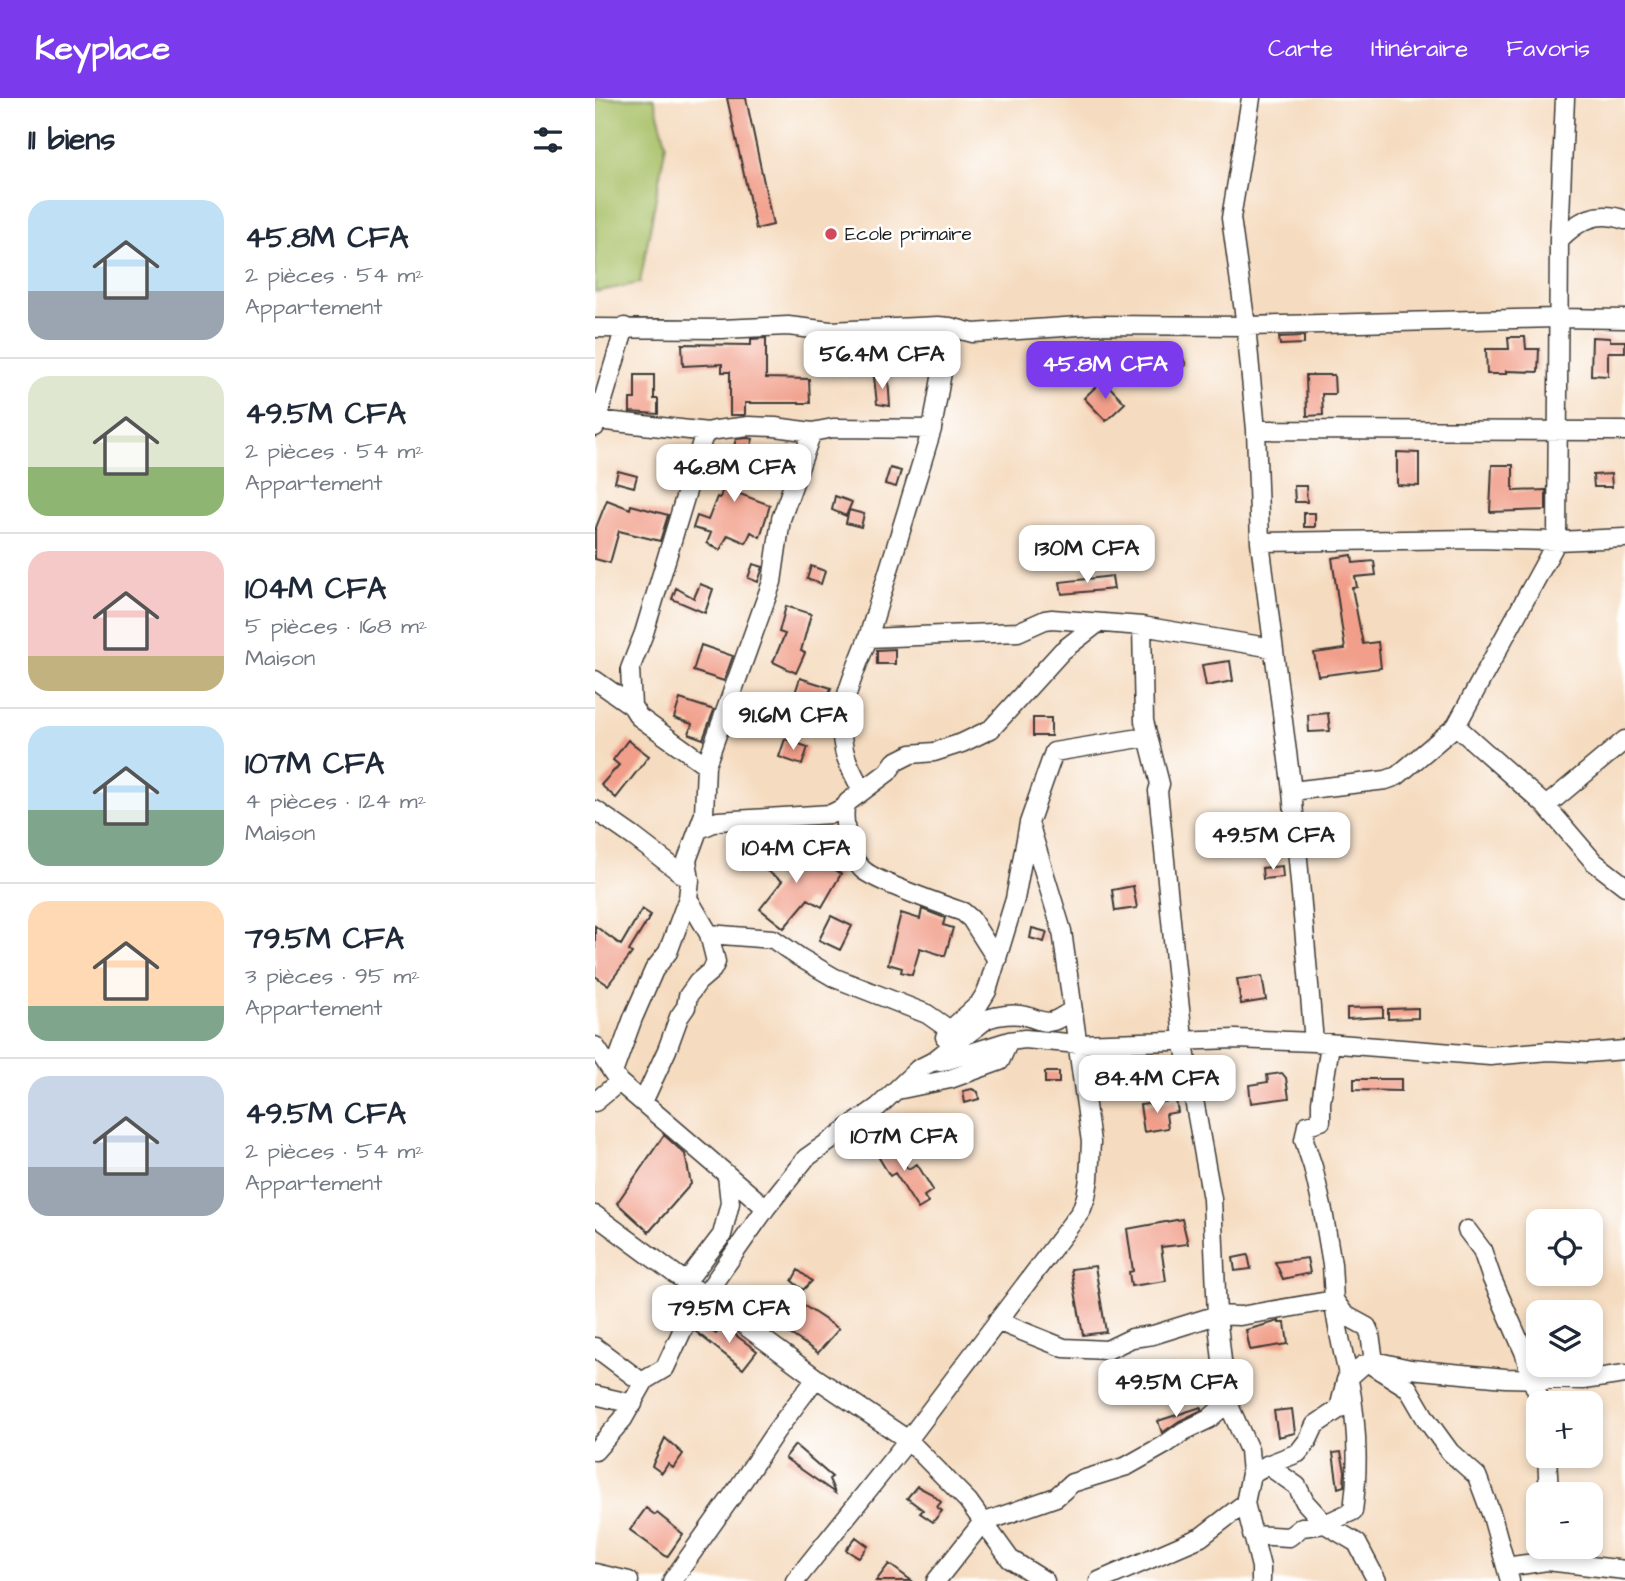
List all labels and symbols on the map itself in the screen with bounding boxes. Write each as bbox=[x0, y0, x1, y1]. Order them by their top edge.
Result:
place label: Ecole primaire bbox=[845, 221, 972, 248]
marker: Ecole primaire bbox=[823, 226, 839, 242]
pin: 56.4M CFA bbox=[802, 331, 962, 391]
pin: 45.8M CFA bbox=[1025, 342, 1185, 401]
pin: 46.8M CFA bbox=[654, 444, 814, 504]
pin: 130M CFA bbox=[1015, 526, 1159, 585]
pin: 91.6M CFA bbox=[713, 692, 873, 752]
pin: 49.5M CFA bbox=[1193, 812, 1353, 872]
pin: 104M CFA bbox=[724, 826, 868, 885]
pin: 84.4M CFA bbox=[1077, 1056, 1237, 1115]
pin: 107M CFA bbox=[832, 1114, 976, 1173]
pin: 79.5M CFA bbox=[649, 1286, 809, 1345]
pin: 49.5M CFA bbox=[1096, 1360, 1256, 1419]

